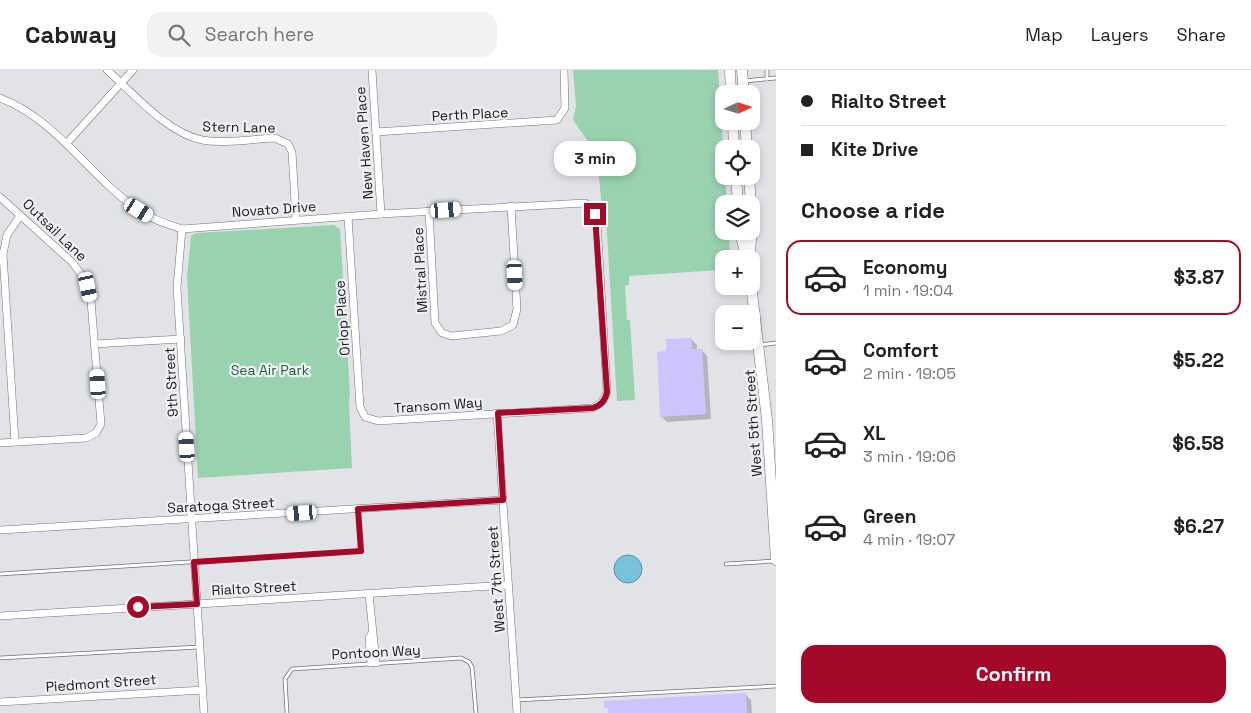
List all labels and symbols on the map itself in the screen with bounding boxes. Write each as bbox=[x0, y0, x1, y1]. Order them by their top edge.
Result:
north arrow bbox=[715, 85, 760, 130]
street label: New Haven Place bbox=[351, 86, 377, 200]
street label: Perth Place bbox=[431, 103, 509, 125]
street label: Stern Lane bbox=[202, 117, 276, 137]
callout: 3 min bbox=[554, 142, 636, 176]
street label: Outsail Lane bbox=[19, 195, 91, 265]
car bbox=[122, 196, 155, 224]
street label: Novato Drive bbox=[231, 197, 317, 221]
car bbox=[430, 201, 461, 219]
route end bbox=[584, 203, 606, 225]
street label: Mistral Place bbox=[409, 227, 431, 313]
car bbox=[506, 260, 523, 290]
car bbox=[77, 271, 98, 303]
street label: Orlop Place bbox=[330, 280, 354, 356]
street label: 9th Street bbox=[160, 347, 182, 417]
park label: Sea Air Park bbox=[231, 361, 310, 379]
car bbox=[89, 369, 106, 399]
street label: West 5th Street bbox=[740, 369, 766, 477]
street label: Transom Way bbox=[393, 393, 483, 417]
car bbox=[178, 432, 195, 462]
street label: Saratoga Street bbox=[167, 493, 275, 517]
car bbox=[286, 504, 317, 522]
street label: West 7th Street bbox=[483, 525, 509, 633]
street label: Rialto Street bbox=[211, 577, 297, 599]
route start bbox=[127, 596, 149, 618]
street label: Pontoon Way bbox=[331, 641, 421, 663]
street label: Piedmont Street bbox=[45, 670, 157, 696]

